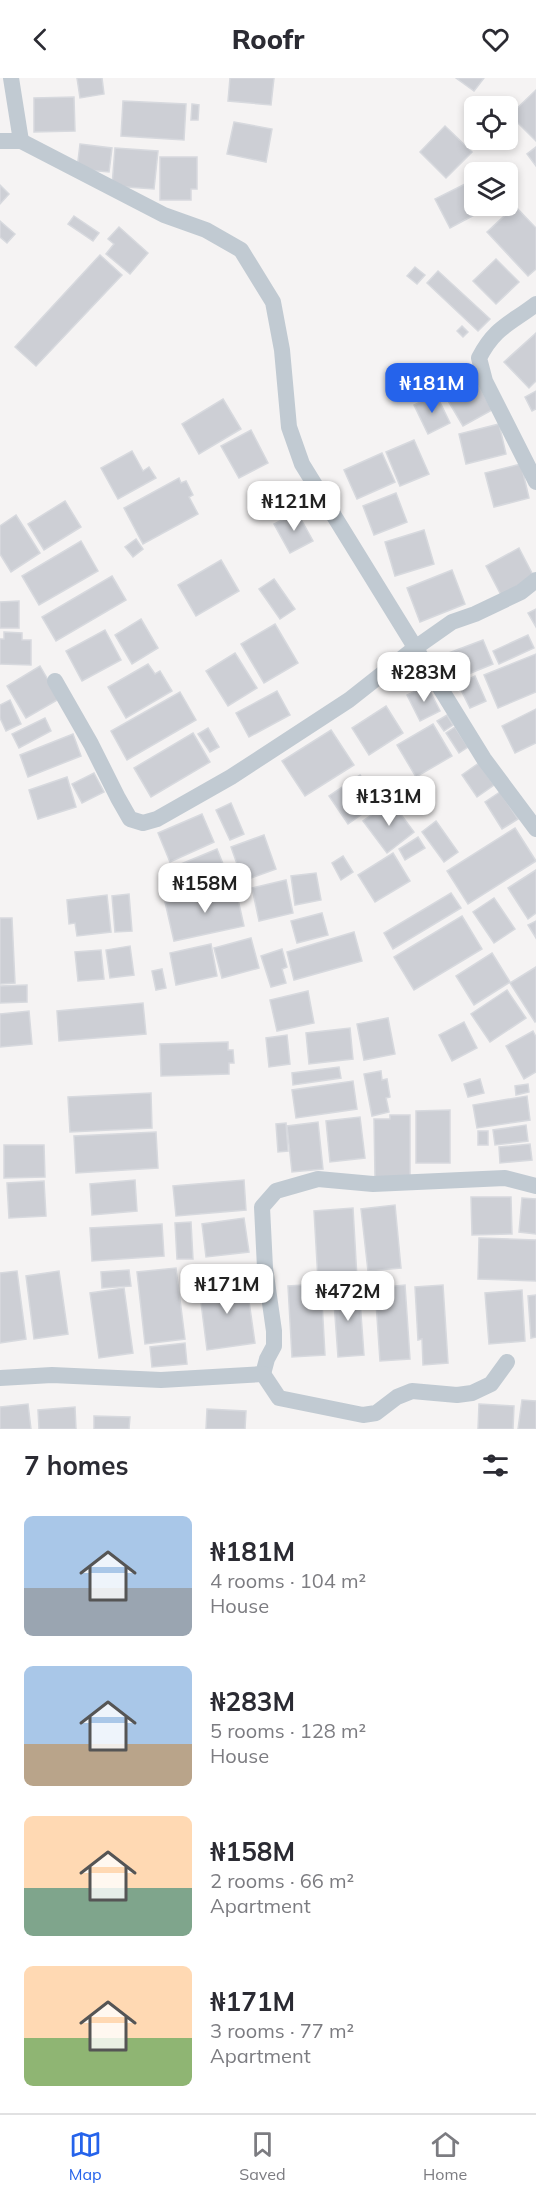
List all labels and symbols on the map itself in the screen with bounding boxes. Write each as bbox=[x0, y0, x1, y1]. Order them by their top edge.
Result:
pin: ₦181M bbox=[390, 363, 474, 414]
pin: ₦121M bbox=[252, 481, 336, 532]
pin: ₦283M bbox=[382, 652, 466, 703]
pin: ₦131M bbox=[347, 776, 431, 827]
pin: ₦158M bbox=[163, 863, 247, 914]
pin: ₦171M bbox=[185, 1264, 269, 1315]
pin: ₦472M bbox=[306, 1271, 390, 1322]

